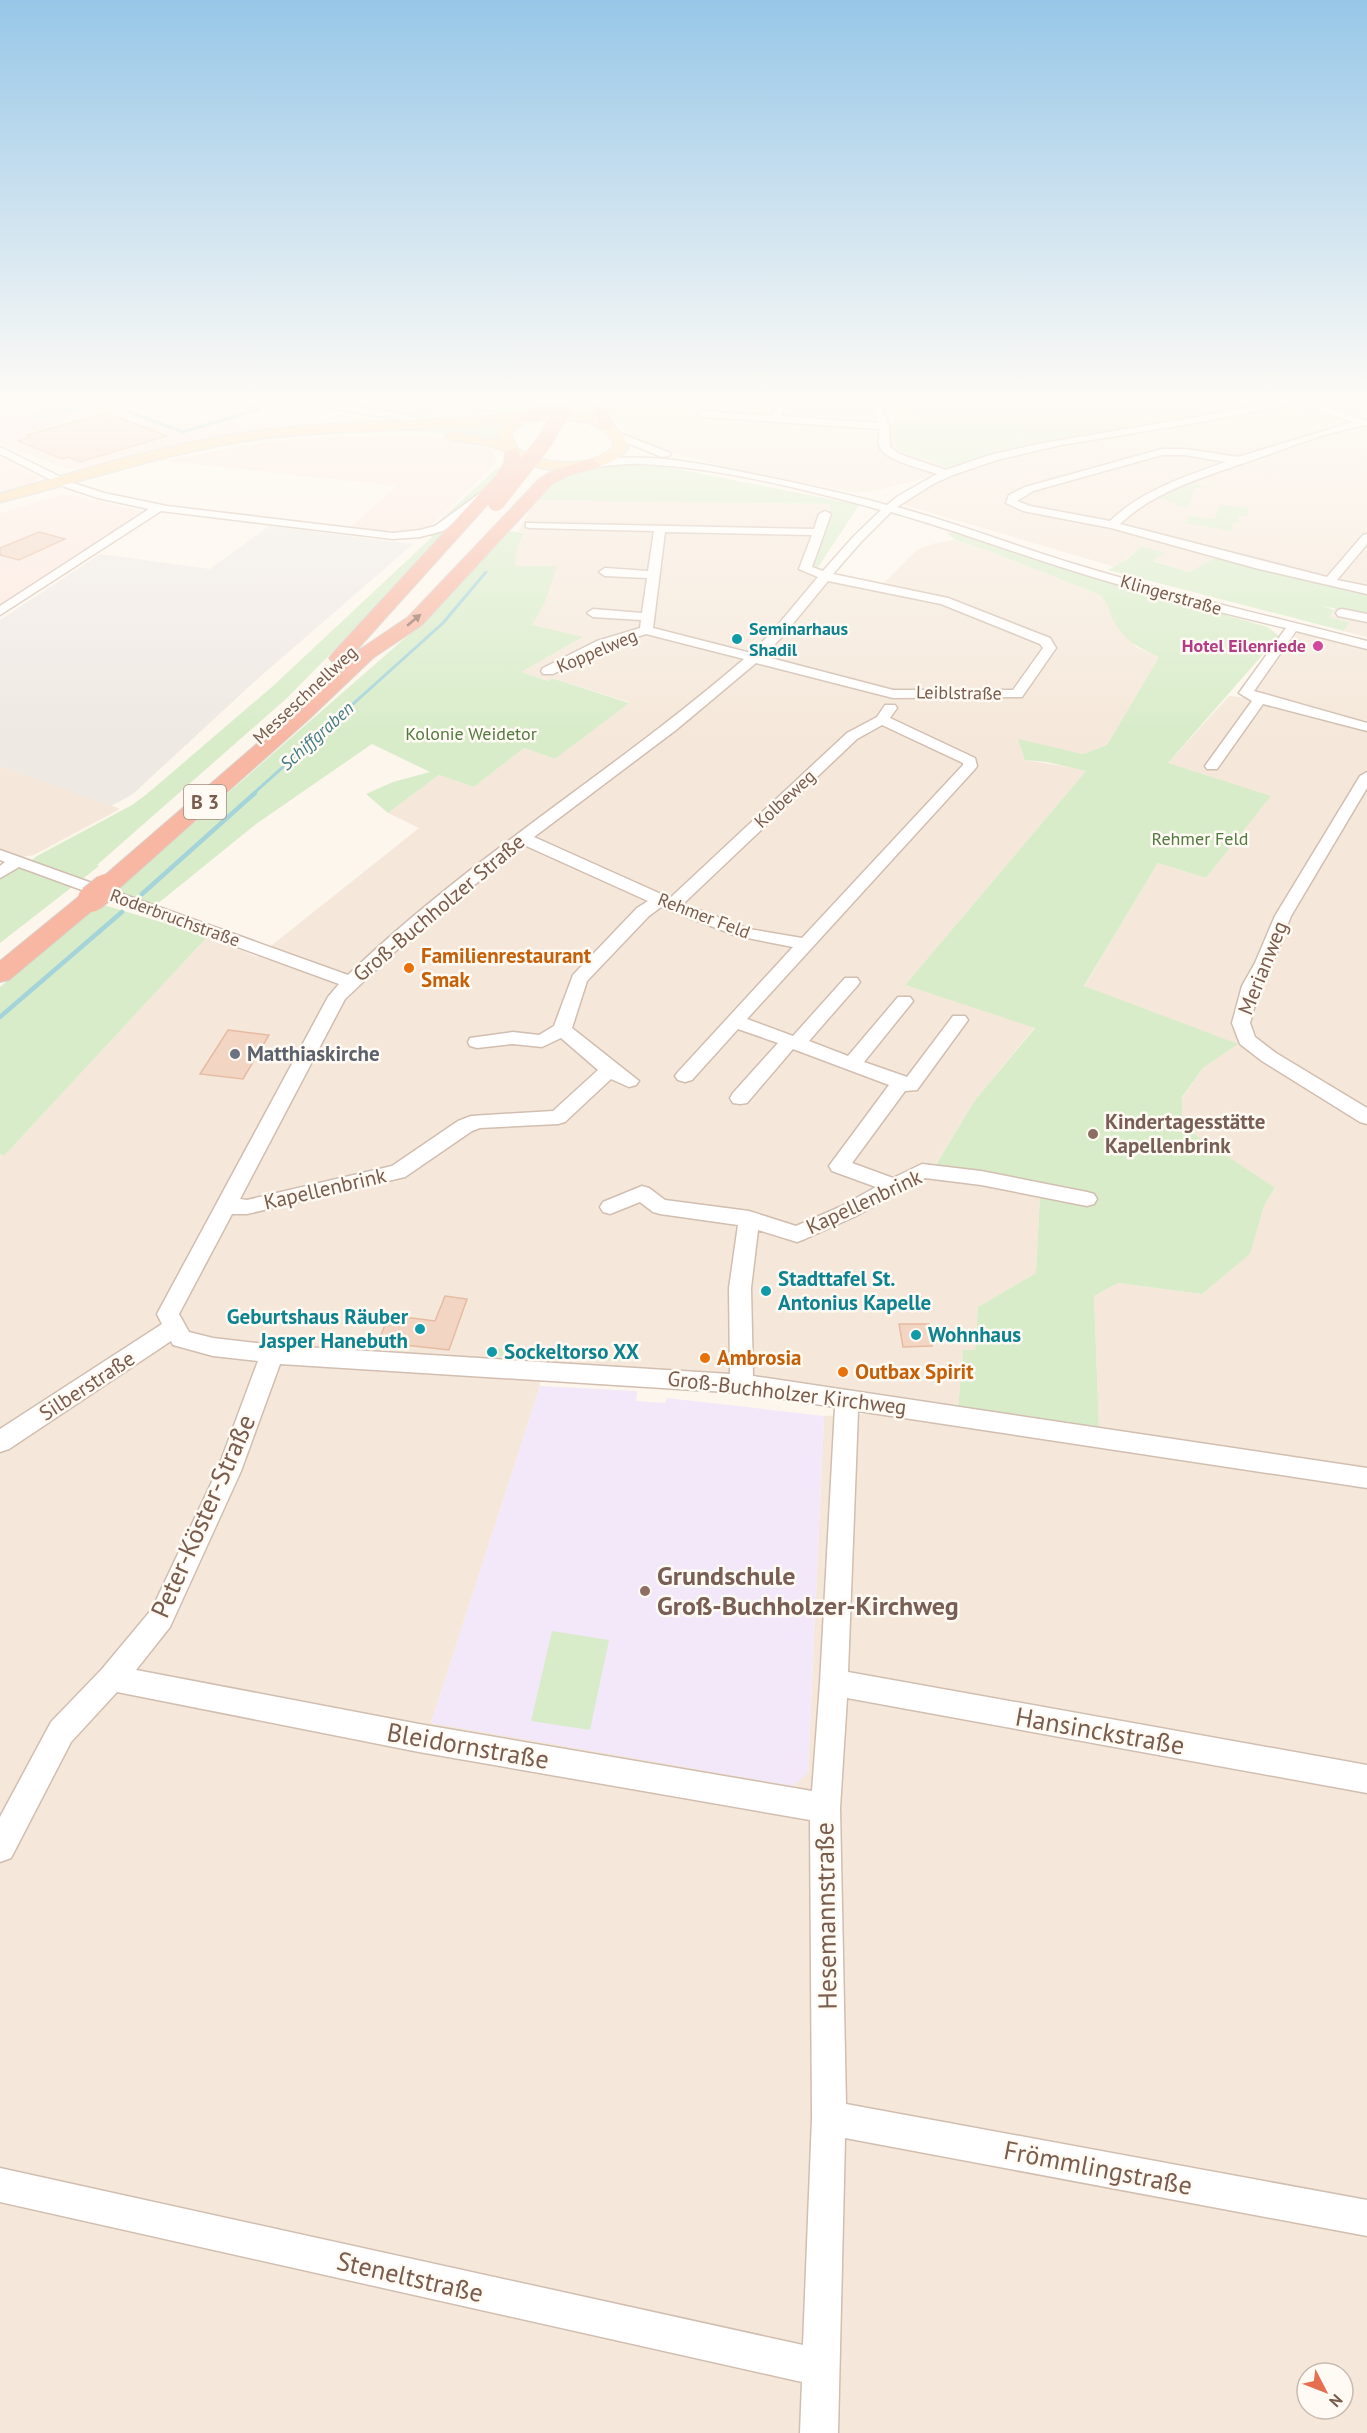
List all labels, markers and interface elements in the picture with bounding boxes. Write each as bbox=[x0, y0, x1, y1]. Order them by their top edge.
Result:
street label: Klingerstraße bbox=[1118, 569, 1224, 620]
one-way arrow bbox=[406, 614, 421, 627]
place label: Seminarhaus Shadil bbox=[749, 617, 848, 661]
street label: Koppelweg bbox=[553, 623, 641, 678]
marker: Seminarhaus Shadil bbox=[730, 632, 744, 646]
place label: Hotel Eilenriede bbox=[1182, 634, 1306, 657]
marker: Hotel Eilenriede bbox=[1311, 639, 1325, 653]
street label: Messeschnellweg bbox=[248, 640, 362, 749]
street label: Leiblstraße bbox=[916, 680, 1002, 705]
water label: Schiffgraben bbox=[275, 696, 358, 775]
park label: Kolonie Weidetor bbox=[405, 722, 537, 745]
street label: Kolbeweg bbox=[749, 765, 820, 833]
road number: B 3 bbox=[184, 785, 226, 819]
park label: Rehmer Feld bbox=[1152, 827, 1248, 850]
street label: Groß-Buchholzer Straße bbox=[347, 828, 530, 987]
street label: Roderbruchstraße bbox=[107, 883, 243, 952]
street label: Rehmer Feld bbox=[655, 887, 754, 944]
street label: Merianweg bbox=[1231, 917, 1294, 1019]
place label: Familienrestaurant Smak bbox=[421, 942, 592, 993]
marker: Familienrestaurant Smak bbox=[402, 961, 416, 975]
place label: Matthiaskirche bbox=[247, 1040, 380, 1067]
marker: Matthiaskirche bbox=[228, 1047, 242, 1061]
place label: Kindertagesstätte Kapellenbrink bbox=[1105, 1108, 1265, 1159]
marker: Kindertagesstätte Kapellenbrink bbox=[1086, 1127, 1100, 1141]
street label: Kapellenbrink bbox=[261, 1161, 389, 1216]
street label: Kapellenbrink bbox=[802, 1163, 926, 1240]
place label: Stadttafel St. Antonius Kapelle bbox=[778, 1265, 931, 1316]
marker: Stadttafel St. Antonius Kapelle bbox=[759, 1284, 773, 1298]
place label: Geburtshaus Räuber Jasper Hanebuth bbox=[227, 1303, 409, 1354]
place label: Wohnhaus bbox=[928, 1321, 1021, 1348]
marker: Geburtshaus Räuber Jasper Hanebuth bbox=[413, 1322, 427, 1336]
marker: Wohnhaus bbox=[909, 1328, 923, 1342]
place label: Sockeltorso XX bbox=[504, 1338, 640, 1365]
place label: Ambrosia bbox=[717, 1344, 801, 1371]
street label: Silberstraße bbox=[34, 1345, 140, 1427]
marker: Sockeltorso XX bbox=[485, 1345, 499, 1359]
marker: Ambrosia bbox=[698, 1351, 712, 1365]
place label: Outbax Spirit bbox=[855, 1358, 974, 1385]
street label: Groß-Buchholzer Kirchweg bbox=[666, 1364, 908, 1421]
marker: Outbax Spirit bbox=[836, 1365, 850, 1379]
street label: Peter-Köster-Straße bbox=[143, 1409, 262, 1623]
place label: Grundschule Groß-Buchholzer-Kirchweg bbox=[657, 1559, 959, 1622]
marker: Grundschule Groß-Buchholzer-Kirchweg bbox=[638, 1584, 652, 1598]
street label: Hansinckstraße bbox=[1013, 1699, 1187, 1762]
street label: Bleidornstraße bbox=[384, 1715, 552, 1776]
street label: Hesemannstraße bbox=[807, 1822, 844, 2010]
street label: Frömmlingstraße bbox=[1001, 2133, 1195, 2202]
street label: Steneltstraße bbox=[334, 2244, 487, 2309]
north arrow bbox=[1295, 2361, 1355, 2421]
text: N bbox=[1325, 2390, 1347, 2412]

